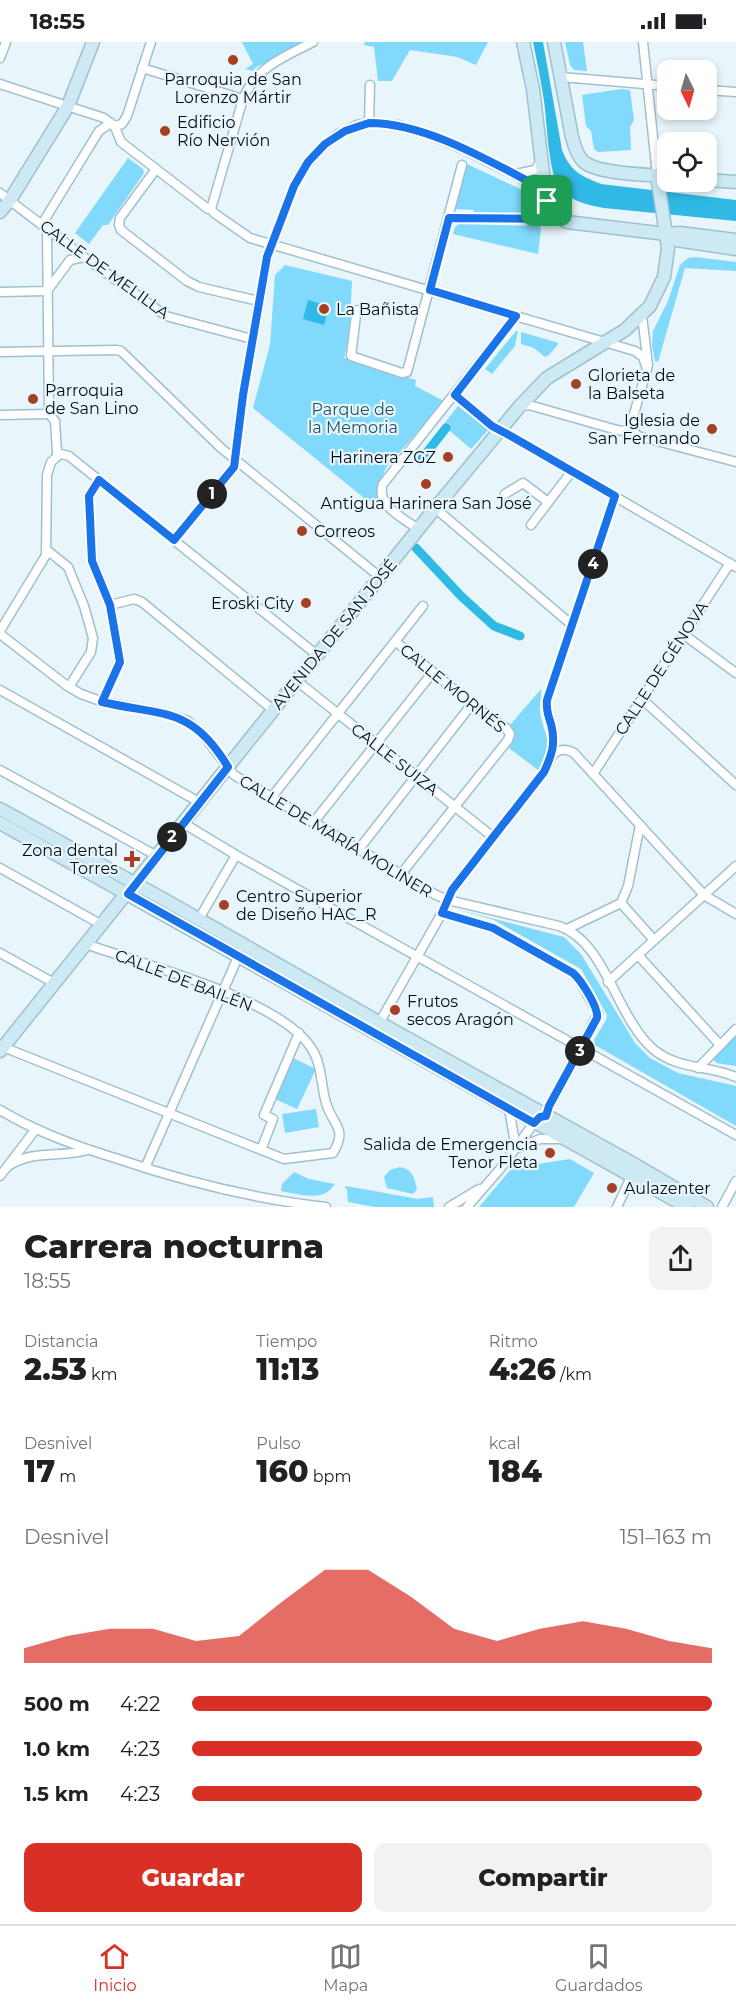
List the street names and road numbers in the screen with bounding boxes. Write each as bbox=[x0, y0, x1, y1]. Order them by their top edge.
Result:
street label: CALLE DE MELILLA bbox=[36, 216, 173, 323]
street label: AVENIDA DE SAN JOSÉ bbox=[268, 555, 401, 713]
street label: CALLE DE GÉNOVA bbox=[611, 597, 712, 739]
street label: CALLE MORNÉS bbox=[396, 640, 509, 737]
street label: CALLE SUIZA bbox=[347, 719, 443, 800]
street label: CALLE DE MARÍA MOLINER bbox=[236, 771, 436, 902]
street label: CALLE DE BAILÉN bbox=[112, 945, 255, 1015]

